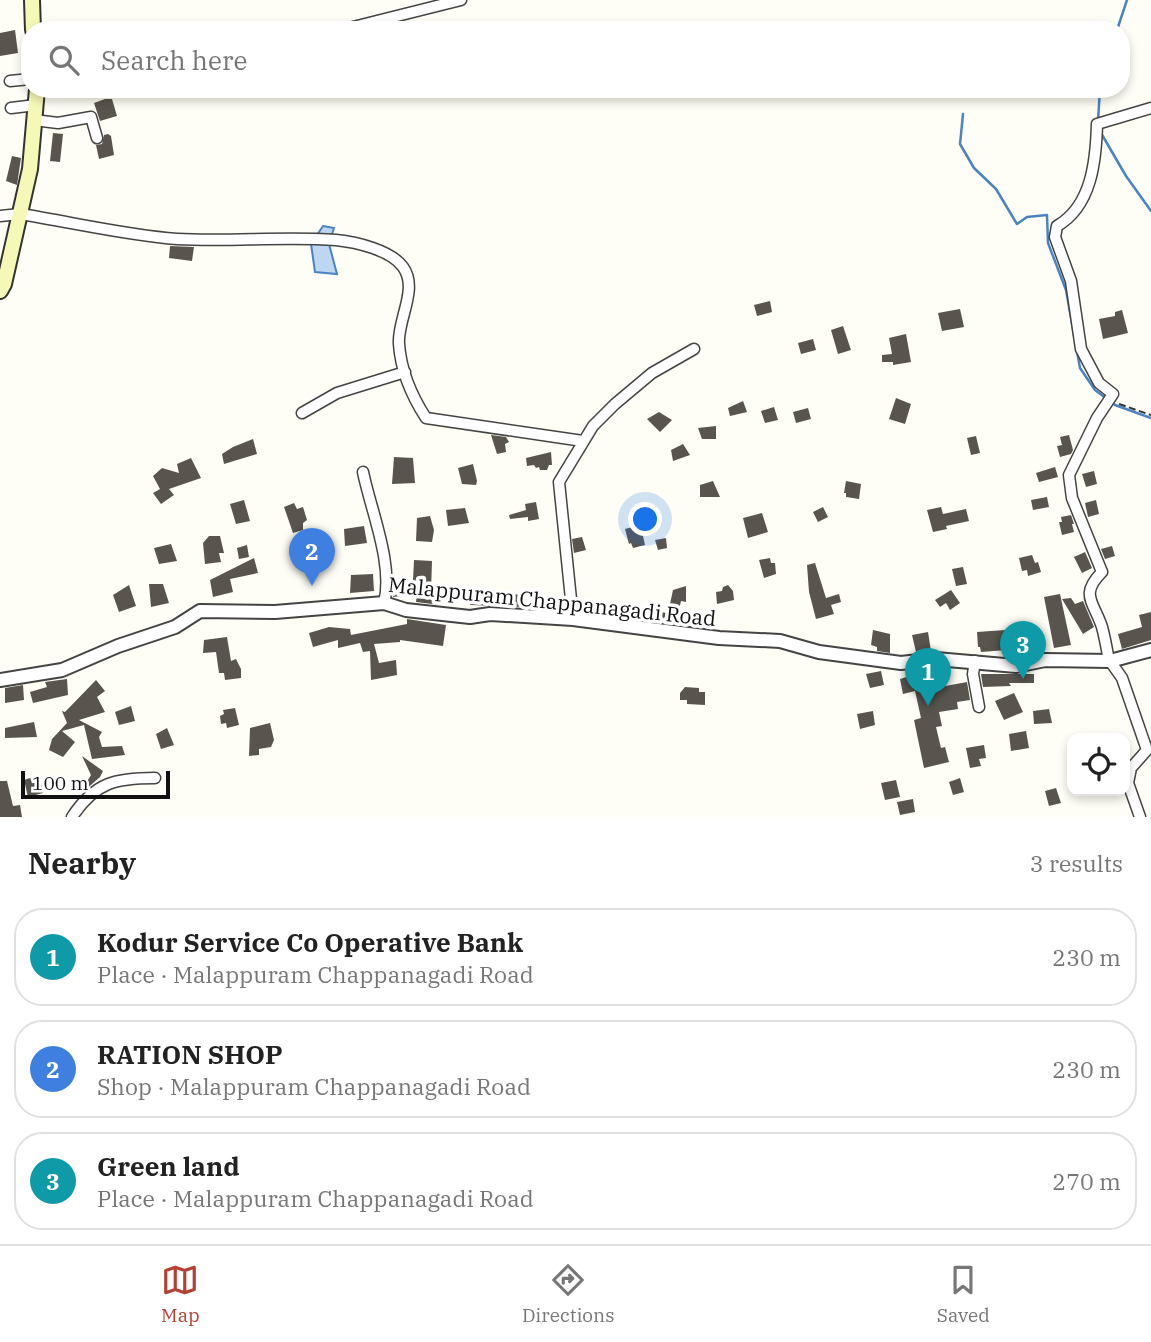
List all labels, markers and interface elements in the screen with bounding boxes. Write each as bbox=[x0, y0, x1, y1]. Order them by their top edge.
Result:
search box bbox=[21, 21, 1130, 98]
icon: search bbox=[45, 41, 83, 79]
text: Search here bbox=[101, 43, 247, 77]
your location bbox=[628, 502, 662, 536]
pin: 2 bbox=[289, 528, 335, 586]
street label: Malappuram Chappanagadi Road bbox=[387, 570, 718, 632]
pin: 3 bbox=[1000, 621, 1046, 679]
pin: 1 bbox=[905, 648, 951, 706]
map controls bbox=[1067, 733, 1130, 796]
button: locate bbox=[1067, 733, 1130, 796]
scale bar bbox=[21, 768, 170, 800]
text: 100 m bbox=[32, 771, 89, 795]
text: Nearby bbox=[28, 843, 136, 882]
text: 3 results bbox=[1030, 848, 1123, 878]
text: Kodur Service Co Operative Bank bbox=[97, 925, 523, 959]
text: 1 bbox=[46, 942, 60, 972]
text: 230 m bbox=[1052, 942, 1121, 972]
text: Place · Malappuram Chappanagadi Road bbox=[97, 959, 534, 989]
text: RATION SHOP bbox=[97, 1037, 283, 1071]
text: 2 bbox=[46, 1054, 60, 1084]
text: 230 m bbox=[1052, 1054, 1121, 1084]
text: Shop · Malappuram Chappanagadi Road bbox=[97, 1071, 531, 1101]
text: Green land bbox=[97, 1149, 240, 1183]
text: 3 bbox=[46, 1166, 60, 1196]
text: 270 m bbox=[1052, 1166, 1121, 1196]
text: Place · Malappuram Chappanagadi Road bbox=[97, 1183, 534, 1213]
tab: Map bbox=[161, 1261, 200, 1327]
tab: Directions bbox=[522, 1261, 615, 1327]
tab: Saved bbox=[937, 1261, 990, 1327]

